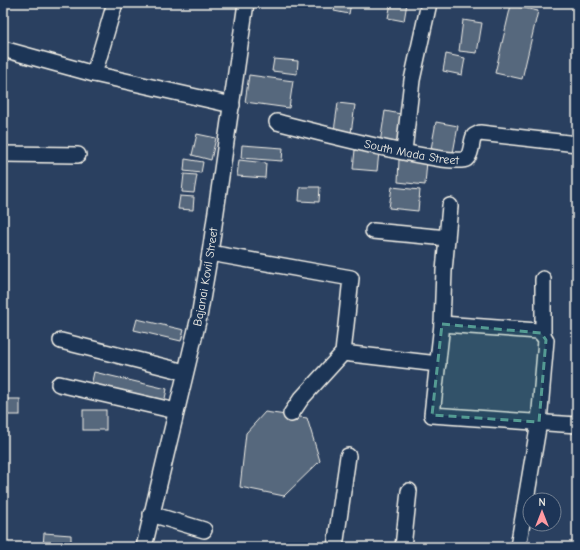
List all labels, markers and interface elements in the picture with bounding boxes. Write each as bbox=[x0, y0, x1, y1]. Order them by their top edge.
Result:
street label: South Mada Street bbox=[363, 137, 460, 167]
street label: Bajanai Kovil Street bbox=[190, 226, 221, 328]
north arrow bbox=[522, 492, 562, 532]
text: N bbox=[538, 496, 546, 509]

